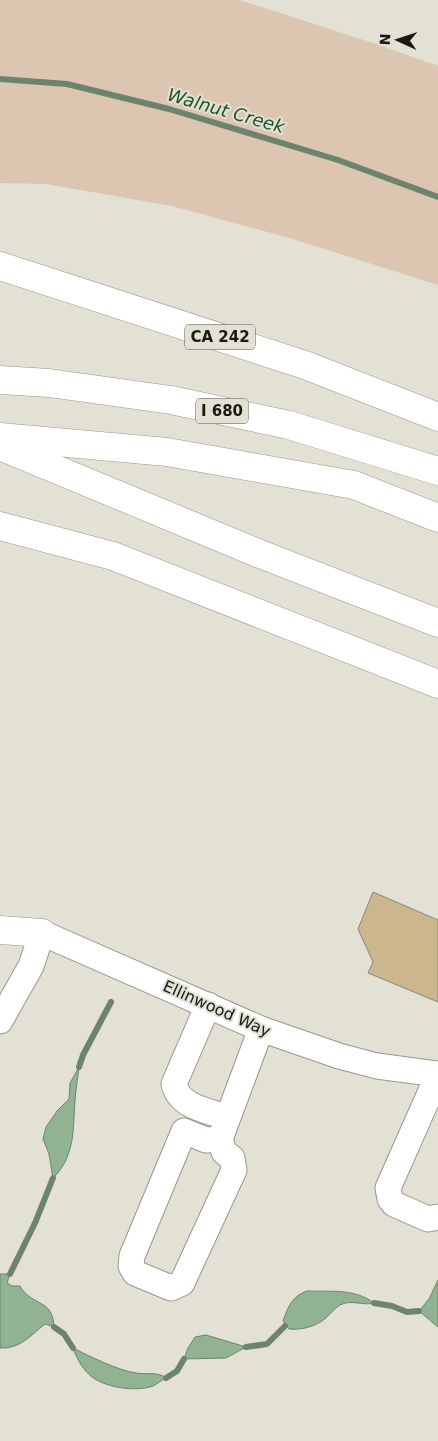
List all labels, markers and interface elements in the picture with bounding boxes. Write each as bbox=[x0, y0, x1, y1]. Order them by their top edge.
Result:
north arrow bbox=[373, 15, 423, 65]
text: N bbox=[377, 33, 393, 46]
water label: Walnut Creek bbox=[165, 84, 289, 138]
road number: CA 242 bbox=[185, 324, 255, 350]
road number: I 680 bbox=[196, 398, 248, 424]
street label: Ellinwood Way bbox=[160, 976, 273, 1041]

